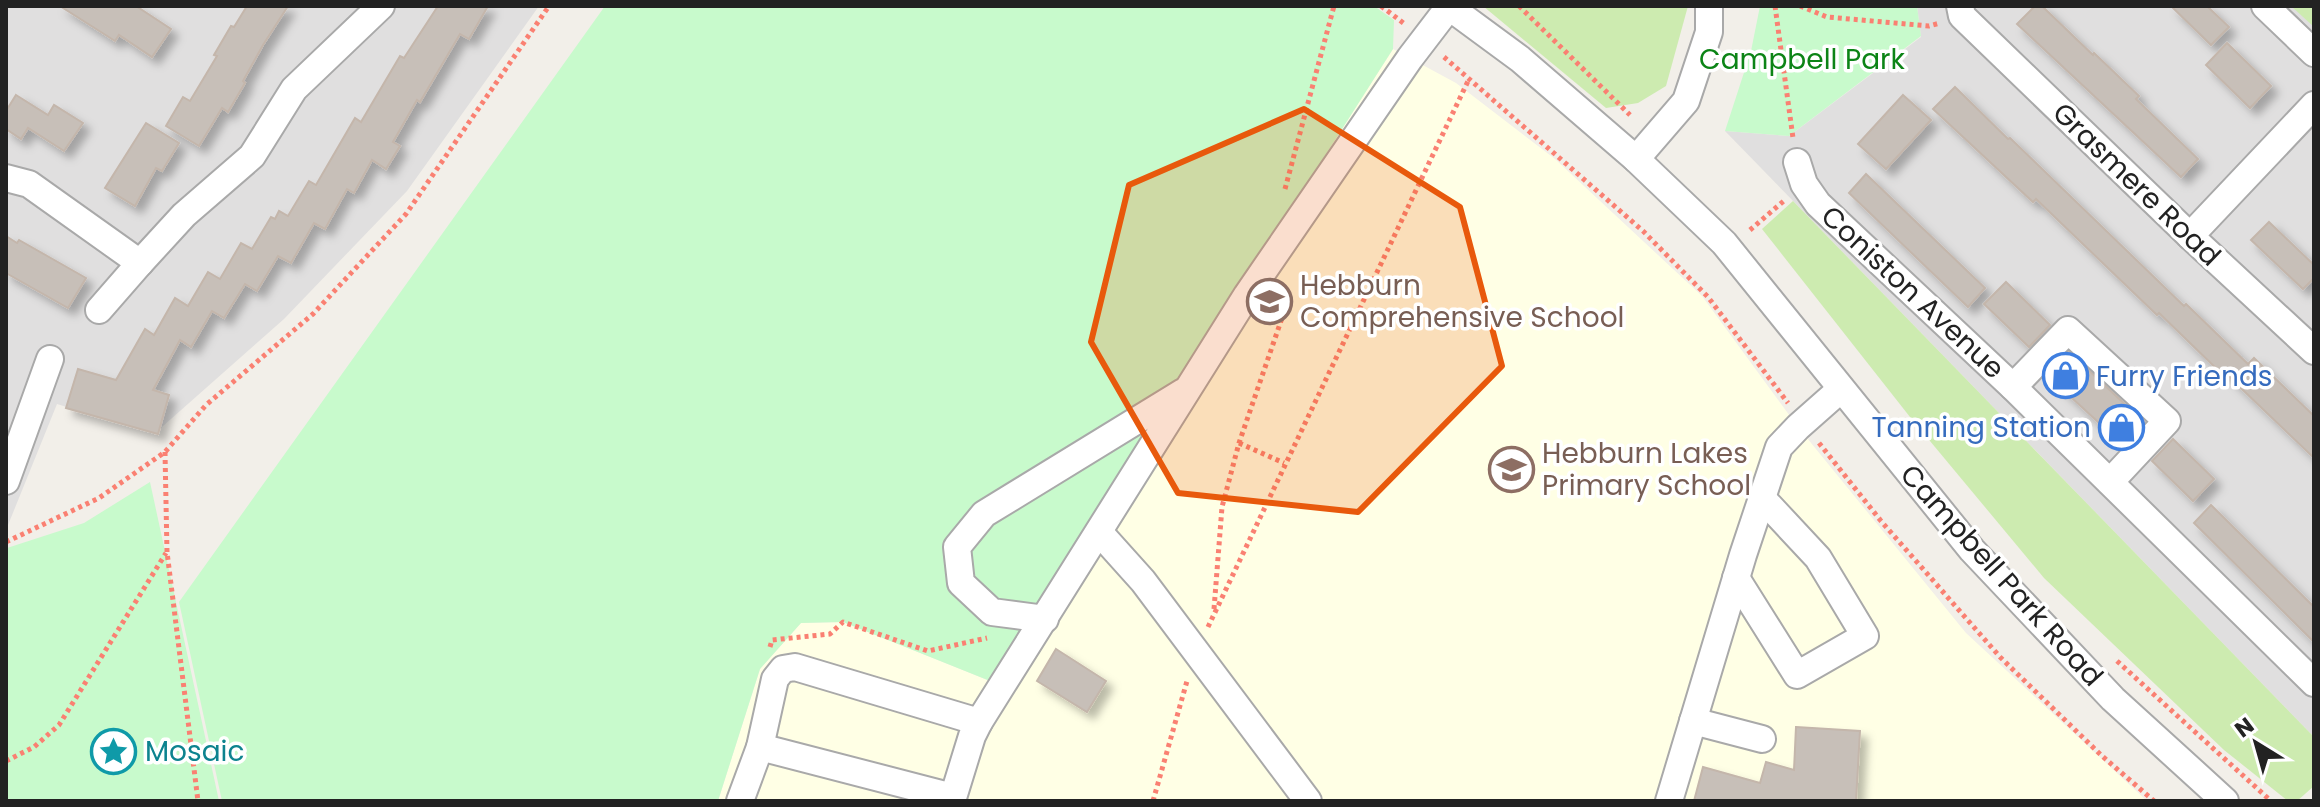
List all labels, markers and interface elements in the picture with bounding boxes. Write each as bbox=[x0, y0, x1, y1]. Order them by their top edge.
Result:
park label: Campbell Park bbox=[1699, 40, 1906, 79]
street label: Grasmere Road bbox=[2044, 94, 2229, 275]
street label: Coniston Avenue bbox=[1812, 197, 2013, 388]
place label: Hebburn Comprehensive School bbox=[1300, 266, 1624, 337]
school or university icon: Hebburn Comprehensive School bbox=[1245, 277, 1293, 325]
shop icon: Furry Friends bbox=[2041, 352, 2089, 400]
place label: Furry Friends bbox=[2096, 357, 2272, 396]
shop icon: Tanning Station bbox=[2098, 403, 2146, 451]
place label: Tanning Station bbox=[1871, 408, 2091, 447]
place label: Hebburn Lakes Primary School bbox=[1542, 434, 1751, 505]
school or university icon: Hebburn Lakes Primary School bbox=[1487, 445, 1535, 493]
street label: Campbell Park Road bbox=[1891, 456, 2112, 695]
north arrow bbox=[2216, 703, 2296, 783]
text: N bbox=[2228, 710, 2260, 745]
place icon: Mosaic bbox=[90, 727, 138, 775]
place label: Mosaic bbox=[145, 732, 244, 771]

